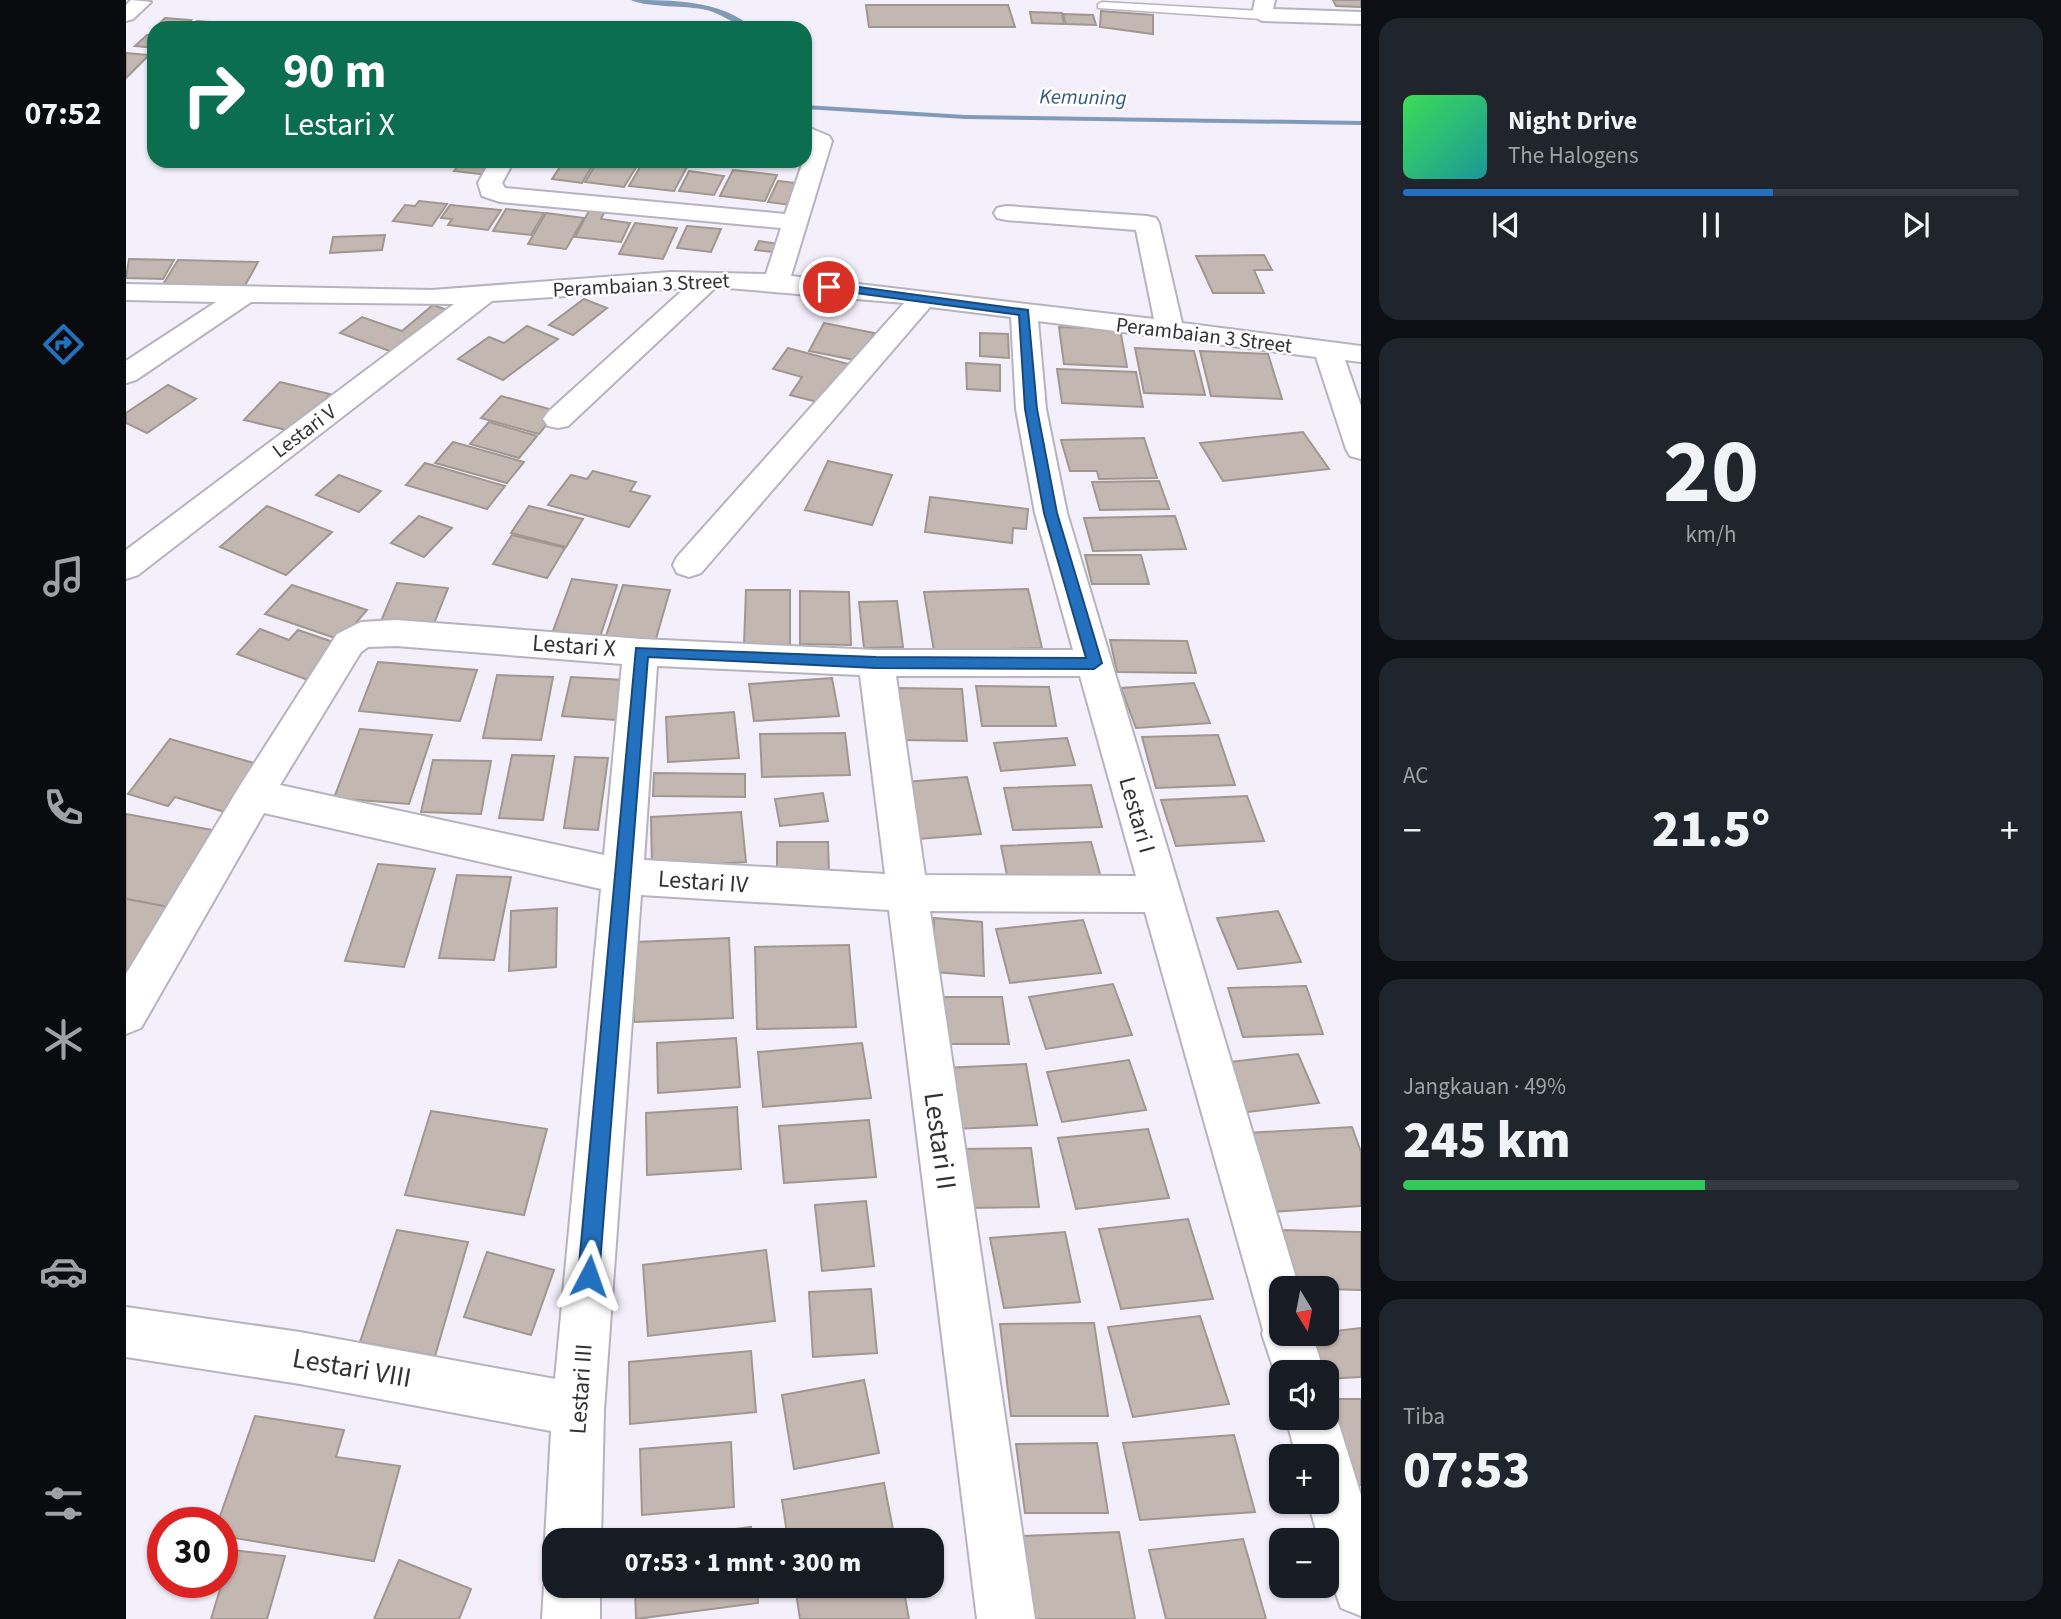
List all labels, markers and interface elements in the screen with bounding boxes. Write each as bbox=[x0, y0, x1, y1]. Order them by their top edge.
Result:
text: 90 m bbox=[283, 37, 387, 107]
icon: right bbox=[168, 49, 259, 140]
water label: Kemuning bbox=[1039, 81, 1127, 113]
text: 07:52 bbox=[24, 91, 102, 137]
text: Lestari X bbox=[283, 102, 395, 148]
text: Night Drive bbox=[1508, 102, 1637, 139]
text: The Halogens bbox=[1508, 139, 1639, 172]
icon: previous bbox=[1487, 206, 1525, 244]
icon: pause bbox=[1692, 206, 1730, 244]
icon: next bbox=[1897, 206, 1935, 244]
pin bbox=[799, 257, 859, 317]
street label: Perambaian 3 Street bbox=[552, 265, 730, 305]
icon: arrive bbox=[810, 268, 848, 306]
street label: Perambaian 3 Street bbox=[1114, 309, 1294, 361]
icon: directions bbox=[39, 320, 88, 369]
street label: Lestari V bbox=[266, 397, 343, 465]
text: 20 bbox=[1663, 408, 1759, 537]
text: km/h bbox=[1685, 518, 1737, 551]
icon: music bbox=[39, 552, 88, 601]
street label: Lestari X bbox=[531, 626, 617, 666]
text: AC bbox=[1403, 759, 1428, 792]
street label: Lestari I bbox=[1109, 773, 1165, 857]
icon: phone bbox=[39, 783, 88, 832]
text: 21.5° bbox=[1652, 793, 1770, 867]
text: − bbox=[1403, 804, 1422, 858]
text: + bbox=[2000, 804, 2019, 858]
street label: Lestari IV bbox=[657, 861, 750, 903]
icon: climate bbox=[39, 1015, 88, 1064]
text: Jangkauan · 49% bbox=[1403, 1070, 1566, 1103]
street label: Lestari II bbox=[913, 1090, 967, 1192]
text: 245 km bbox=[1403, 1104, 1571, 1178]
position arrow bbox=[552, 1239, 626, 1313]
icon: car bbox=[39, 1247, 88, 1296]
north arrow bbox=[1269, 1276, 1339, 1346]
map controls bbox=[1269, 1276, 1339, 1598]
street label: Lestari VIII bbox=[289, 1338, 415, 1398]
street label: Lestari III bbox=[560, 1343, 602, 1435]
button: sound bbox=[1269, 1360, 1339, 1430]
text: Tiba bbox=[1403, 1400, 1445, 1433]
text: 07:53 bbox=[1403, 1434, 1530, 1508]
button: + bbox=[1269, 1444, 1339, 1514]
icon: filters bbox=[39, 1479, 88, 1528]
speed limit sign: 30 bbox=[147, 1507, 238, 1598]
button: − bbox=[1269, 1528, 1339, 1598]
text: 07:53 · 1 mnt · 300 m bbox=[625, 1544, 861, 1581]

